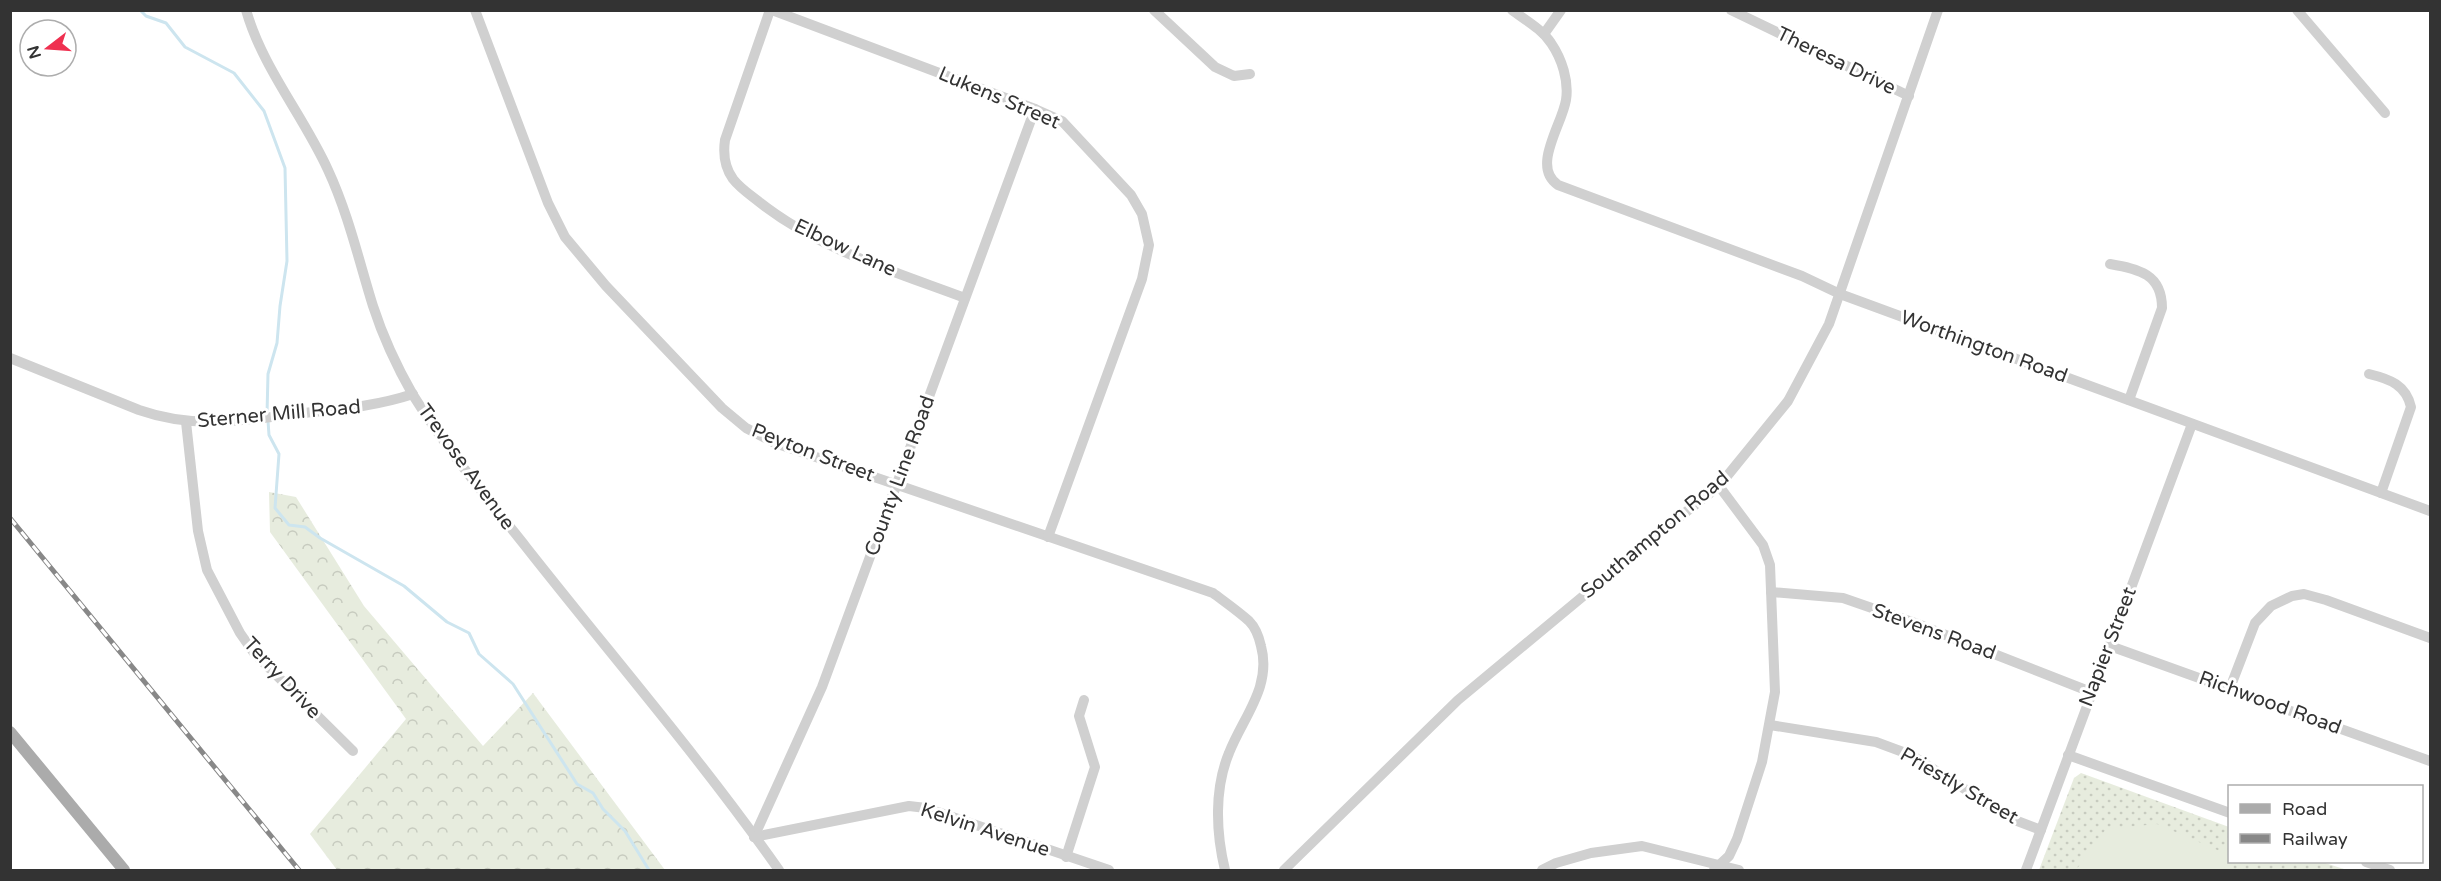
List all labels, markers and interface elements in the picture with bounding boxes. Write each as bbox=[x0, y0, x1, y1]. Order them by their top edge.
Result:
north arrow bbox=[18, 18, 78, 78]
street label: Theresa Drive bbox=[1773, 22, 1899, 100]
text: N bbox=[23, 43, 46, 61]
street label: Lukens Street bbox=[935, 62, 1064, 135]
street label: Elbow Lane bbox=[790, 214, 900, 282]
street label: Worthington Road bbox=[1897, 306, 2071, 388]
street label: County Line Road bbox=[860, 393, 940, 559]
street label: Sterner Mill Road bbox=[196, 395, 362, 433]
street label: Trevose Avenue bbox=[412, 399, 520, 535]
street label: Peyton Street bbox=[748, 419, 878, 488]
street label: Southampton Road bbox=[1576, 466, 1734, 604]
street label: Napier Street bbox=[2074, 583, 2142, 710]
street label: Stevens Road bbox=[1869, 599, 1999, 665]
street label: Terry Drive bbox=[238, 632, 326, 724]
street label: Richwood Road bbox=[2195, 666, 2345, 740]
street label: Priestly Street bbox=[1896, 742, 2023, 830]
legend bbox=[2228, 785, 2423, 863]
street label: Kelvin Avenue bbox=[917, 798, 1053, 862]
text: Road bbox=[2282, 798, 2327, 820]
text: Railway bbox=[2282, 828, 2348, 850]

